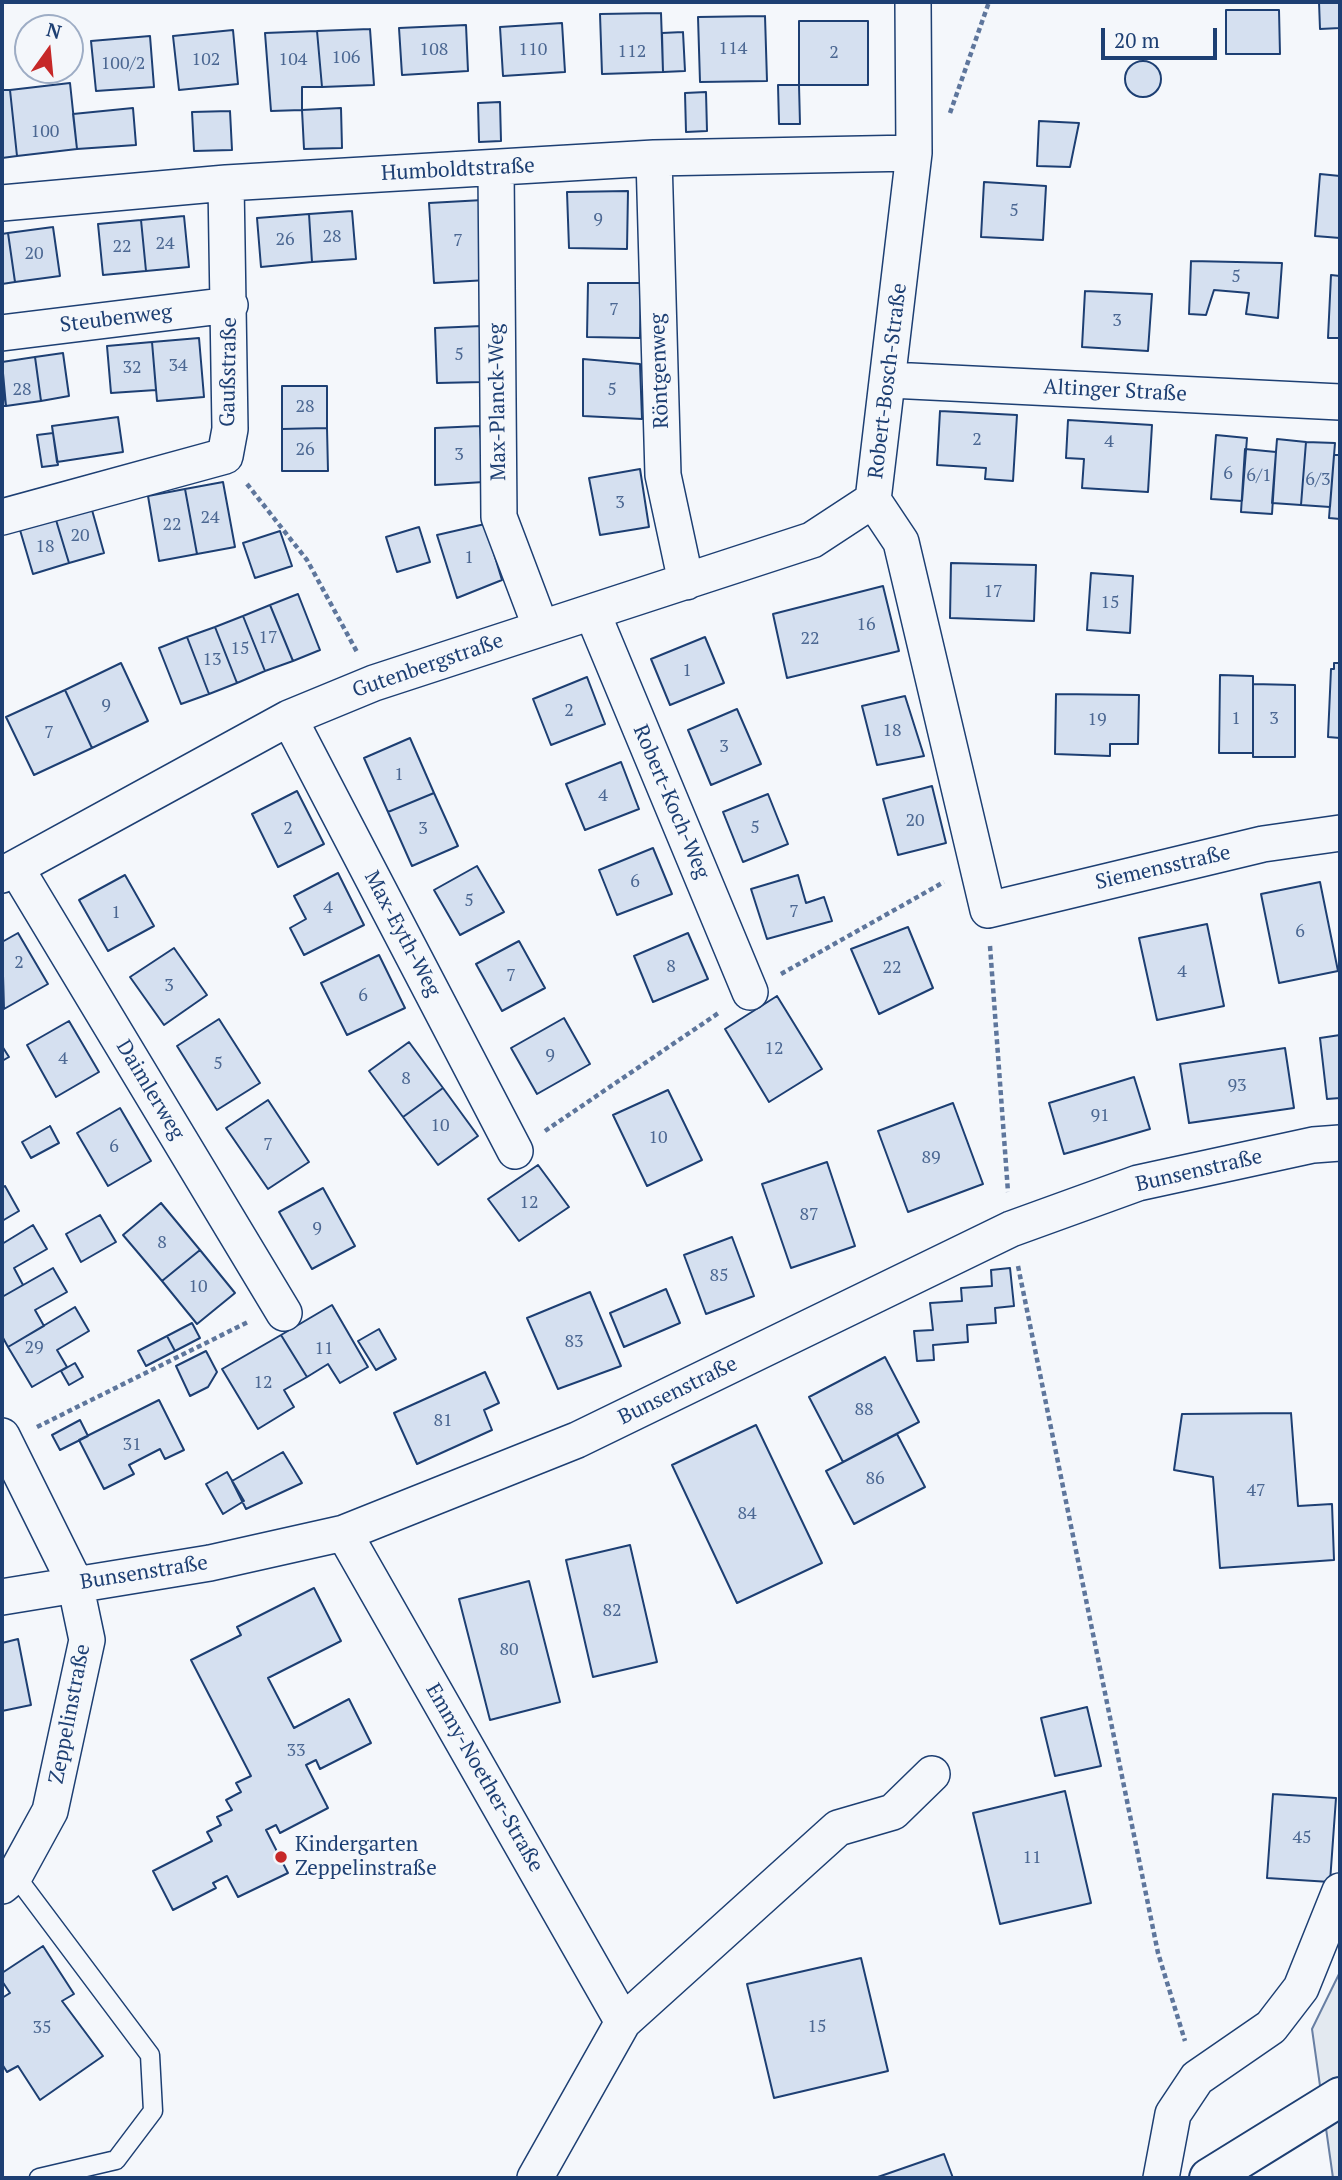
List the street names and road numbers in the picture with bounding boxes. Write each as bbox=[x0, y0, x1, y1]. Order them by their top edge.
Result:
street label: Humboldtstraße bbox=[381, 153, 535, 187]
street label: Robert-Bosch-Straße bbox=[863, 282, 913, 480]
street label: Steubenweg bbox=[58, 300, 174, 338]
street label: Röntgenweg bbox=[645, 313, 675, 429]
street label: Gaußstraße bbox=[215, 317, 243, 427]
street label: Max-Planck-Weg bbox=[484, 323, 512, 481]
street label: Altinger Straße bbox=[1043, 375, 1187, 407]
street label: Gutenbergstraße bbox=[349, 628, 507, 704]
street label: Robert-Koch-Weg bbox=[627, 721, 715, 883]
street label: Siemensstraße bbox=[1093, 840, 1233, 896]
street label: Max-Eyth-Weg bbox=[358, 867, 446, 1001]
street label: Daimlerweg bbox=[110, 1036, 190, 1144]
street label: Bunsenstraße bbox=[1133, 1144, 1265, 1198]
street label: Bunsenstraße bbox=[614, 1351, 742, 1431]
street label: Bunsenstraße bbox=[78, 1550, 210, 1596]
street label: Zeppelinstraße bbox=[44, 1642, 96, 1786]
street label: Emmy-Noether-Straße bbox=[420, 1679, 548, 1877]

